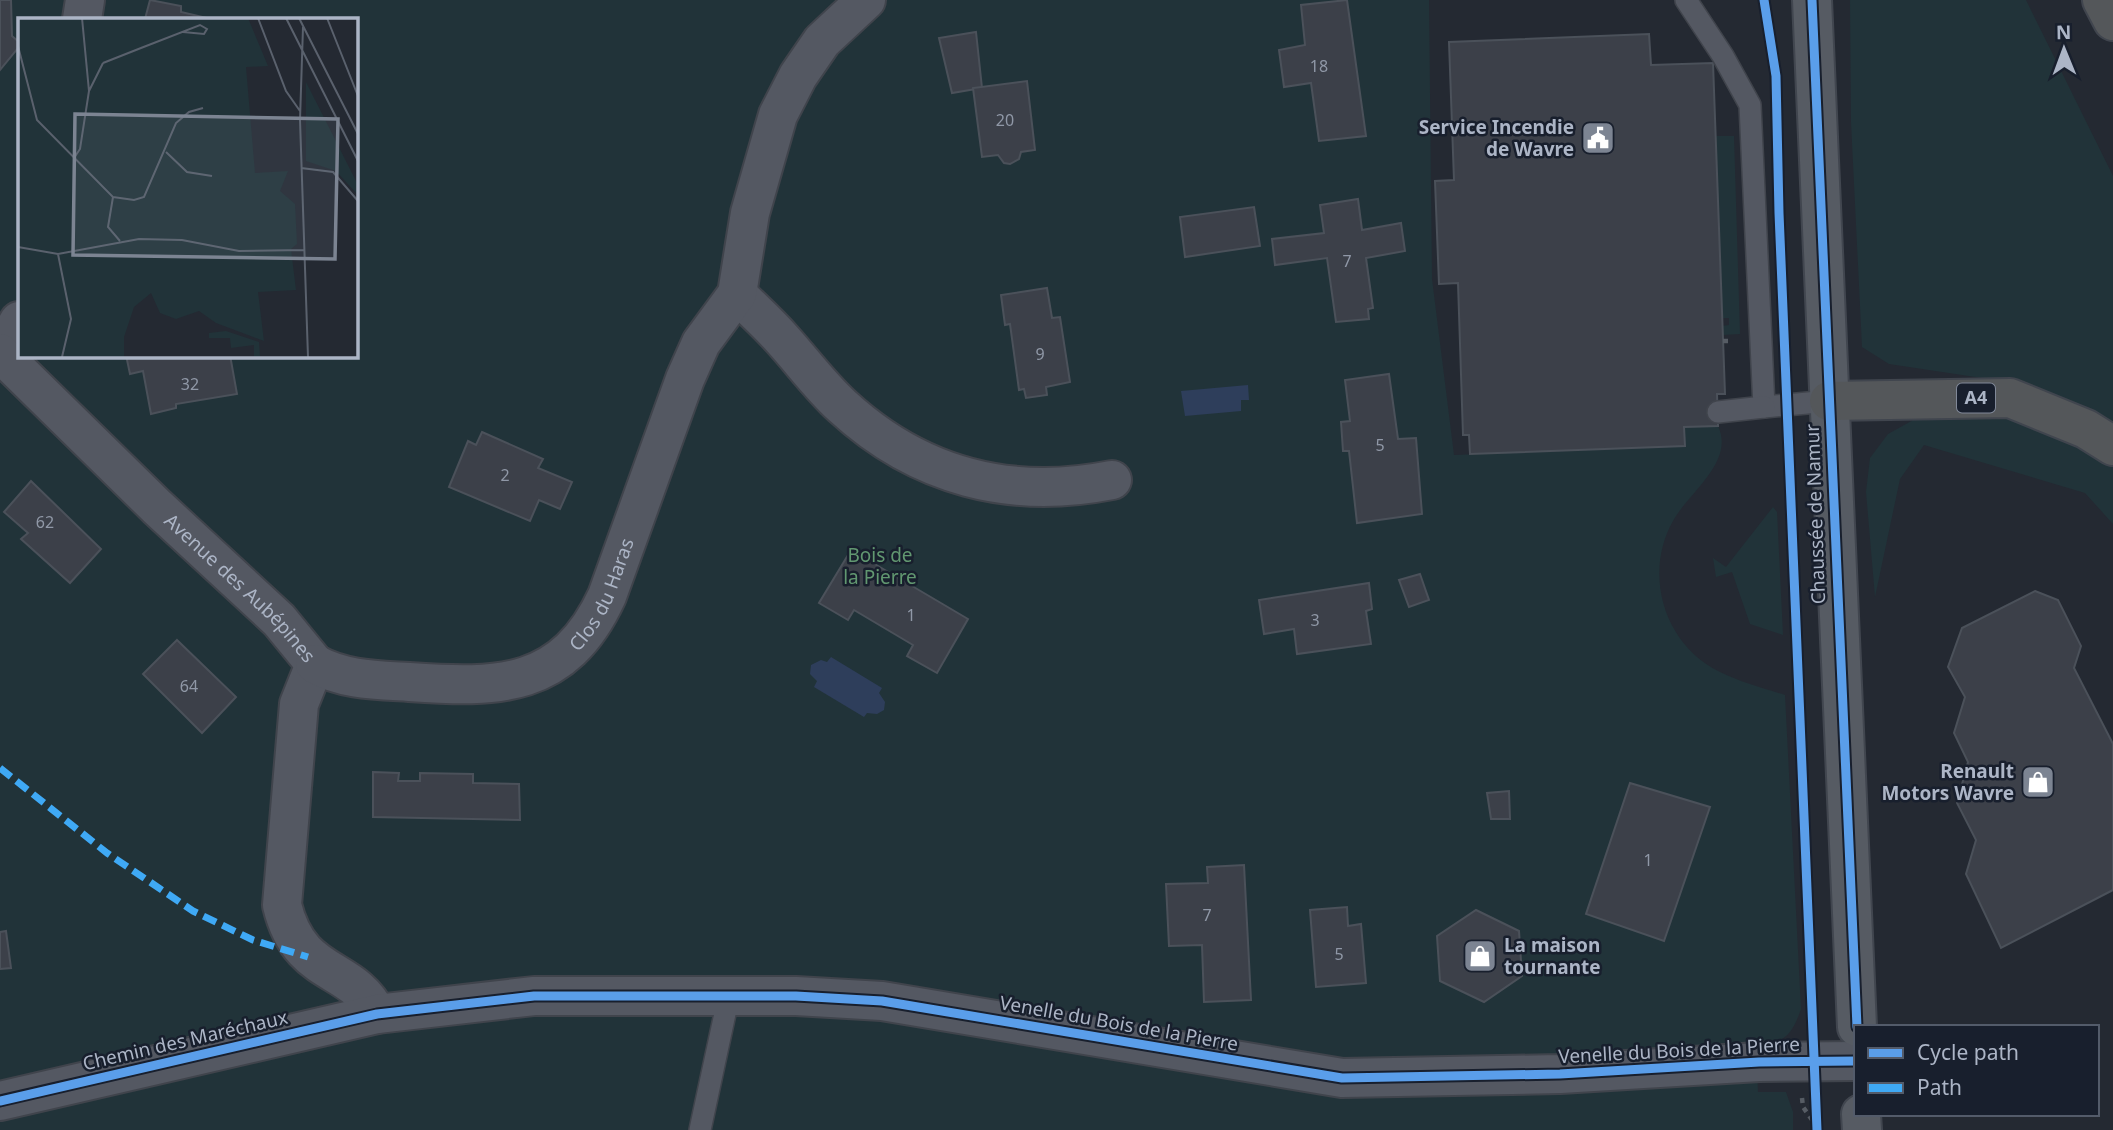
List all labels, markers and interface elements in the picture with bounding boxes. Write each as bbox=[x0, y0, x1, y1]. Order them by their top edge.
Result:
north arrow bbox=[2029, 14, 2099, 84]
inset map bbox=[18, 18, 357, 357]
text: N bbox=[2056, 19, 2072, 45]
house number: 18 bbox=[1310, 55, 1328, 77]
house number: 20 bbox=[996, 109, 1014, 131]
place label: Service Incendie de Wavre bbox=[1419, 114, 1574, 162]
public building icon: Service Incendie de Wavre bbox=[1579, 119, 1617, 157]
house number: 7 bbox=[1342, 250, 1352, 272]
house number: 9 bbox=[1035, 343, 1045, 365]
house number: 32 bbox=[181, 373, 199, 395]
road number: A4 bbox=[1957, 384, 1995, 412]
street label: Chaussée de Namur bbox=[1799, 423, 1831, 605]
house number: 5 bbox=[1375, 434, 1385, 456]
house number: 2 bbox=[500, 464, 510, 486]
street label: Avenue des Aubépines bbox=[159, 507, 321, 668]
house number: 62 bbox=[36, 511, 54, 533]
street label: Clos du Haras bbox=[563, 535, 640, 656]
park label: Bois de la Pierre bbox=[843, 542, 917, 590]
house number: 1 bbox=[906, 604, 916, 626]
house number: 3 bbox=[1310, 609, 1320, 631]
house number: 64 bbox=[180, 675, 198, 697]
place label: Renault Motors Wavre bbox=[1881, 758, 2014, 806]
shop icon: Renault Motors Wavre bbox=[2019, 763, 2057, 801]
house number: 1 bbox=[1643, 849, 1653, 871]
house number: 7 bbox=[1202, 904, 1212, 926]
place label: La maison tournante bbox=[1504, 932, 1601, 980]
shop icon: La maison tournante bbox=[1461, 937, 1499, 975]
house number: 5 bbox=[1334, 943, 1344, 965]
street label: Venelle du Bois de la Pierre bbox=[998, 989, 1240, 1057]
street label: Chemin des Maréchaux bbox=[80, 1004, 290, 1076]
legend bbox=[1854, 1025, 2099, 1116]
street label: Venelle du Bois de la Pierre bbox=[1558, 1031, 1800, 1069]
text: Cycle path bbox=[1917, 1038, 2019, 1066]
text: Path bbox=[1917, 1073, 1962, 1101]

